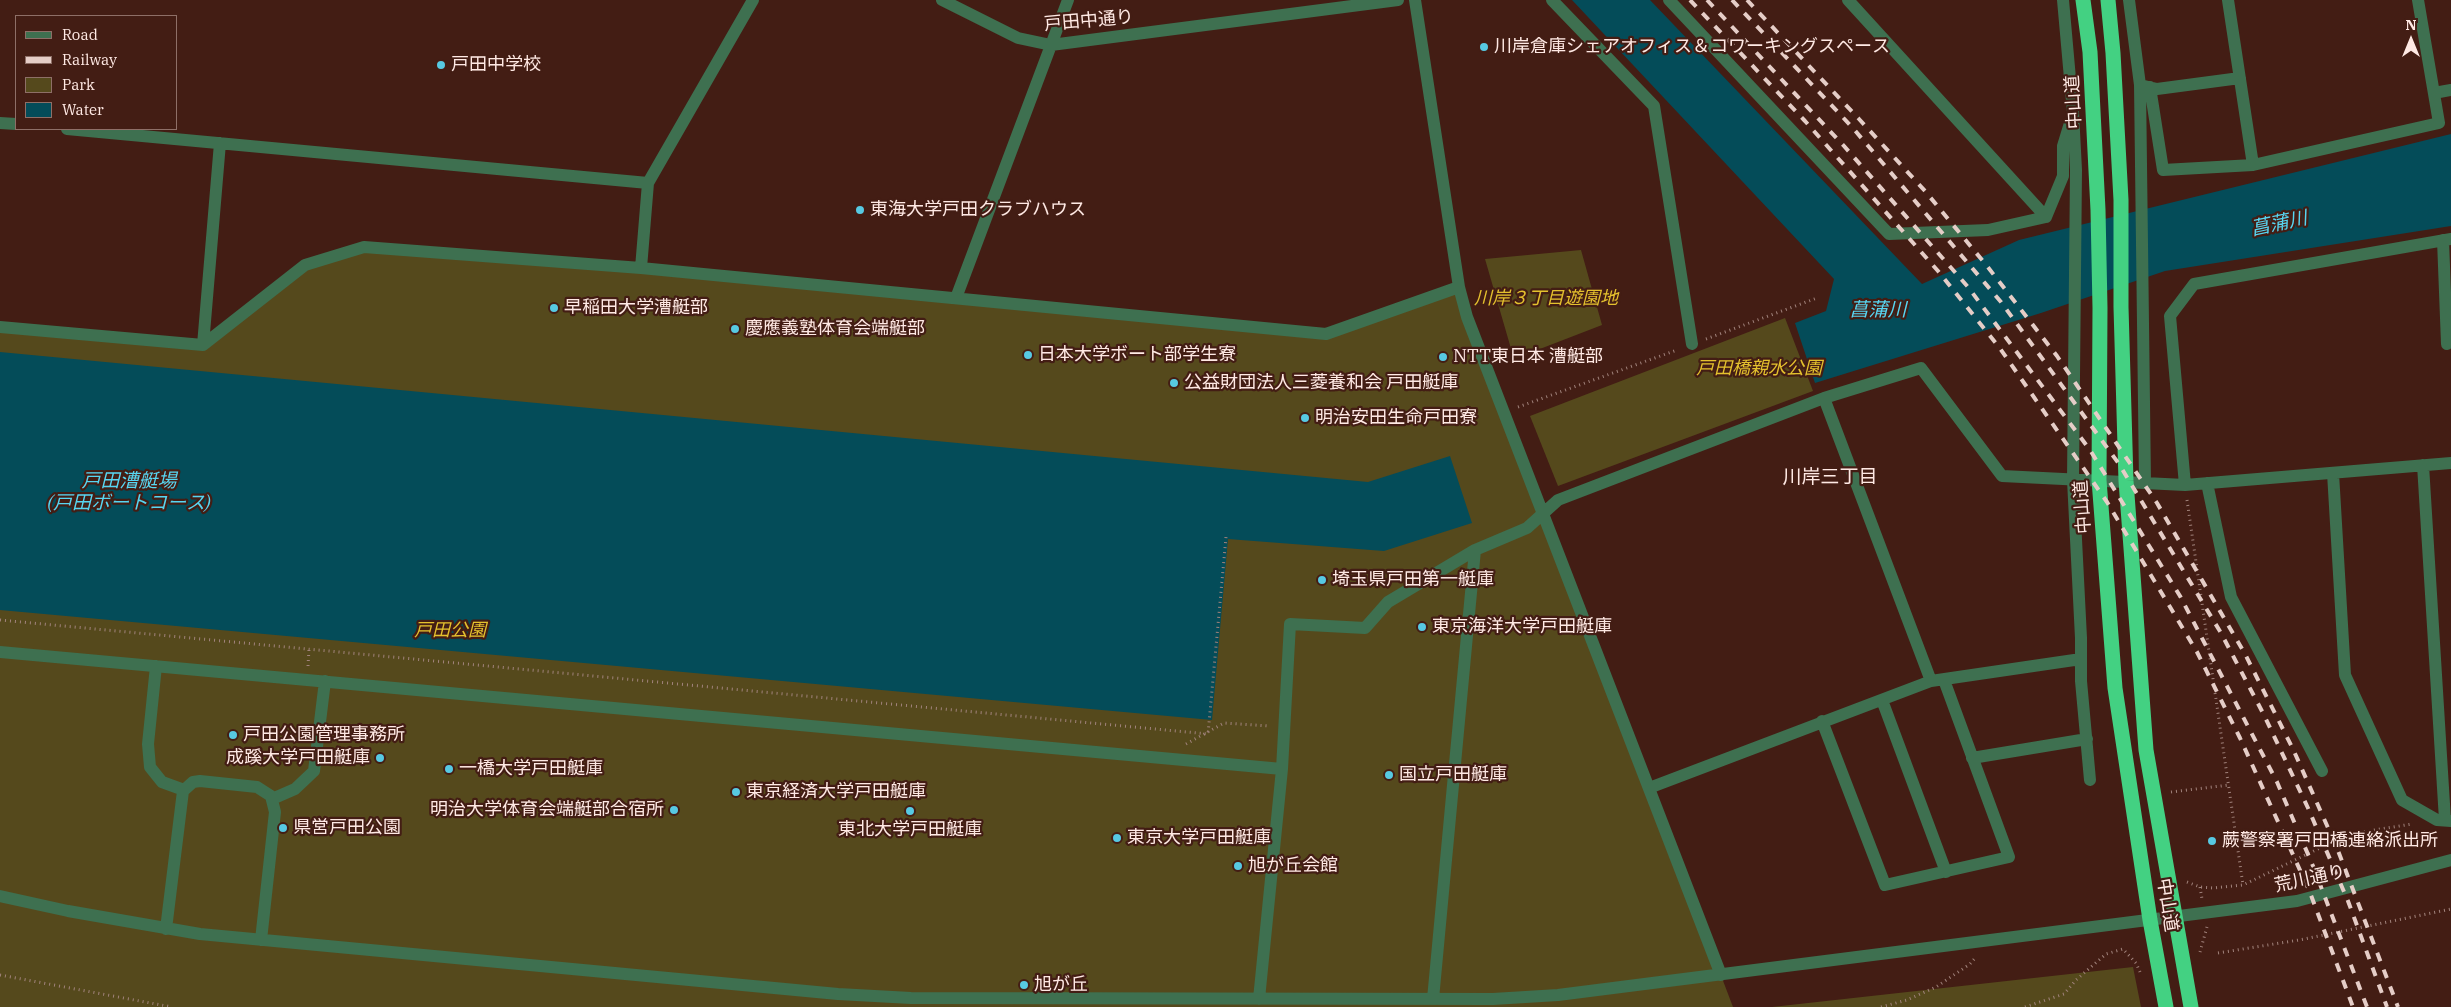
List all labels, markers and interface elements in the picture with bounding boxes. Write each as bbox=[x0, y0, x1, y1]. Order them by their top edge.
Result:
street label: 戸田中通り bbox=[1043, 6, 1135, 36]
legend bbox=[15, 15, 178, 130]
north arrow bbox=[2386, 15, 2436, 65]
text: N bbox=[2405, 16, 2417, 34]
text: Road bbox=[62, 25, 98, 44]
place label: 川岸倉庫シェアオフィス＆コワーキングスペース bbox=[1494, 36, 1890, 58]
marker: 川岸倉庫シェアオフィス＆コワーキングスペース bbox=[1478, 41, 1490, 53]
text: Railway bbox=[62, 50, 117, 69]
place label: 戸田中学校 bbox=[451, 54, 541, 76]
marker: 戸田中学校 bbox=[435, 59, 447, 71]
street label: 中山道 bbox=[2062, 74, 2086, 130]
text: Park bbox=[62, 75, 95, 94]
text: Water bbox=[62, 100, 104, 119]
place label: 東海大学戸田クラブハウス bbox=[870, 199, 1086, 221]
marker: 東海大学戸田クラブハウス bbox=[854, 204, 866, 216]
water label: 菖蒲川 bbox=[2249, 207, 2309, 241]
park label: 川岸３丁目遊園地 bbox=[1474, 288, 1618, 310]
place label: 早稲田大学漕艇部 bbox=[564, 297, 708, 319]
water label: 菖蒲川 bbox=[1850, 300, 1906, 322]
marker: 早稲田大学漕艇部 bbox=[548, 302, 560, 314]
place label: 慶應義塾体育会端艇部 bbox=[745, 318, 925, 340]
marker: 慶應義塾体育会端艇部 bbox=[729, 323, 741, 335]
place label: 日本大学ボート部学生寮 bbox=[1038, 344, 1236, 366]
place label: NTT東日本 漕艇部 bbox=[1453, 346, 1603, 368]
marker: 日本大学ボート部学生寮 bbox=[1022, 349, 1034, 361]
marker: NTT東日本 漕艇部 bbox=[1437, 351, 1449, 363]
park label: 戸田橋親水公園 bbox=[1696, 358, 1822, 380]
place label: 公益財団法人三菱養和会 戸田艇庫 bbox=[1184, 372, 1458, 394]
marker: 公益財団法人三菱養和会 戸田艇庫 bbox=[1168, 377, 1180, 389]
place label: 明治安田生命戸田寮 bbox=[1315, 407, 1477, 429]
marker: 明治安田生命戸田寮 bbox=[1299, 412, 1311, 424]
district label: 川岸三丁目 bbox=[1783, 467, 1877, 489]
water label: 戸田漕艇場 (戸田ボートコース) bbox=[47, 471, 211, 515]
street label: 中山道 bbox=[2070, 479, 2096, 535]
place label: 埼玉県戸田第一艇庫 bbox=[1332, 569, 1494, 591]
marker: 埼玉県戸田第一艇庫 bbox=[1316, 574, 1328, 586]
place label: 東京海洋大学戸田艇庫 bbox=[1432, 616, 1612, 638]
park label: 戸田公園 bbox=[414, 620, 486, 642]
marker: 東京海洋大学戸田艇庫 bbox=[1416, 621, 1428, 633]
place label: 戸田公園管理事務所 bbox=[243, 724, 405, 746]
marker: 戸田公園管理事務所 bbox=[227, 729, 239, 741]
place label: 成蹊大学戸田艇庫 bbox=[226, 747, 370, 769]
marker: 成蹊大学戸田艇庫 bbox=[374, 752, 386, 764]
place label: 一橋大学戸田艇庫 bbox=[459, 758, 603, 780]
marker: 一橋大学戸田艇庫 bbox=[443, 763, 455, 775]
place label: 国立戸田艇庫 bbox=[1399, 764, 1507, 786]
marker: 国立戸田艇庫 bbox=[1383, 769, 1395, 781]
place label: 東京経済大学戸田艇庫 bbox=[746, 781, 926, 803]
marker: 東京経済大学戸田艇庫 bbox=[730, 786, 742, 798]
place label: 明治大学体育会端艇部合宿所 bbox=[430, 799, 664, 821]
marker: 明治大学体育会端艇部合宿所 bbox=[668, 804, 680, 816]
marker: 東北大学戸田艇庫 bbox=[904, 805, 916, 817]
place label: 県営戸田公園 bbox=[293, 817, 401, 839]
place label: 東北大学戸田艇庫 bbox=[838, 819, 982, 841]
marker: 県営戸田公園 bbox=[277, 822, 289, 834]
place label: 東京大学戸田艇庫 bbox=[1127, 827, 1271, 849]
place label: 蕨警察署戸田橋連絡派出所 bbox=[2222, 830, 2438, 852]
marker: 東京大学戸田艇庫 bbox=[1111, 832, 1123, 844]
marker: 蕨警察署戸田橋連絡派出所 bbox=[2206, 835, 2218, 847]
place label: 旭が丘会館 bbox=[1248, 855, 1338, 877]
marker: 旭が丘会館 bbox=[1232, 860, 1244, 872]
street label: 荒川通り bbox=[2273, 861, 2347, 897]
street label: 中山道 bbox=[2152, 877, 2182, 933]
place label: 旭が丘 bbox=[1034, 974, 1088, 996]
marker: 旭が丘 bbox=[1018, 979, 1030, 991]

